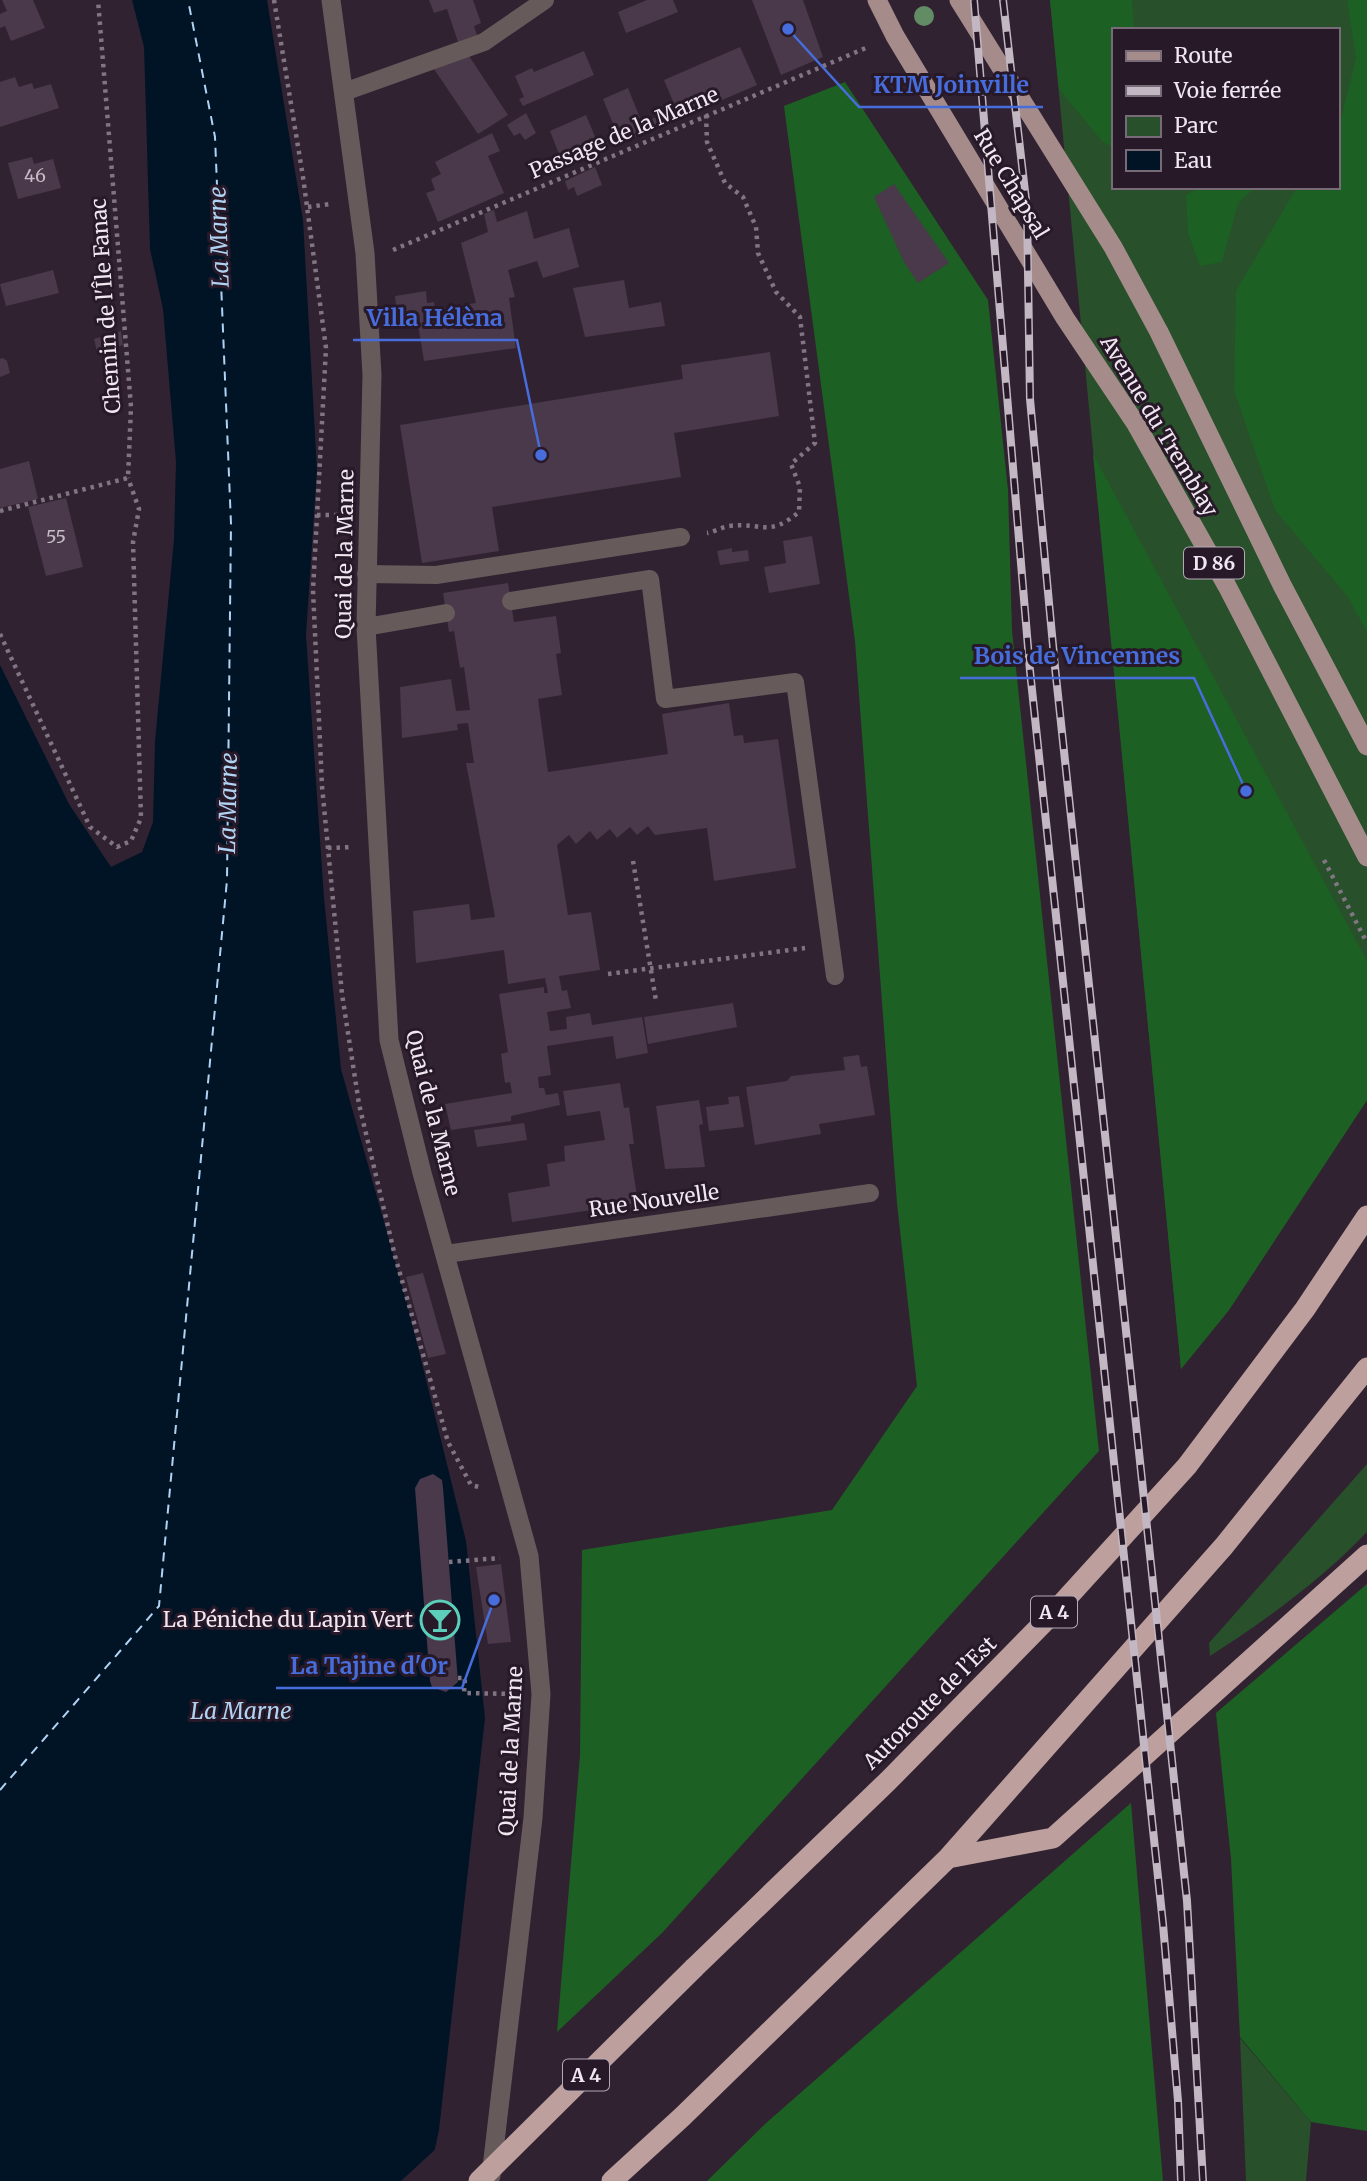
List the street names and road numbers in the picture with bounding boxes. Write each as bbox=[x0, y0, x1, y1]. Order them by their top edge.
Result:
street label: Passage de la Marne bbox=[525, 80, 723, 185]
street label: Rue Chapsal bbox=[968, 124, 1055, 244]
street label: Chemin de l'Île Fanac bbox=[85, 198, 126, 415]
street label: Avenue du Tremblay bbox=[1094, 329, 1225, 522]
street label: Quai de la Marne bbox=[330, 469, 359, 639]
road number: D 86 bbox=[1184, 548, 1244, 578]
street label: Quai de la Marne bbox=[400, 1027, 467, 1199]
street label: Rue Nouvelle bbox=[587, 1178, 721, 1223]
road number: A 4 bbox=[1031, 1596, 1077, 1628]
street label: Autoroute de l’Est bbox=[857, 1630, 1002, 1776]
street label: Quai de la Marne bbox=[493, 1665, 528, 1836]
road number: A 4 bbox=[563, 2060, 609, 2090]

